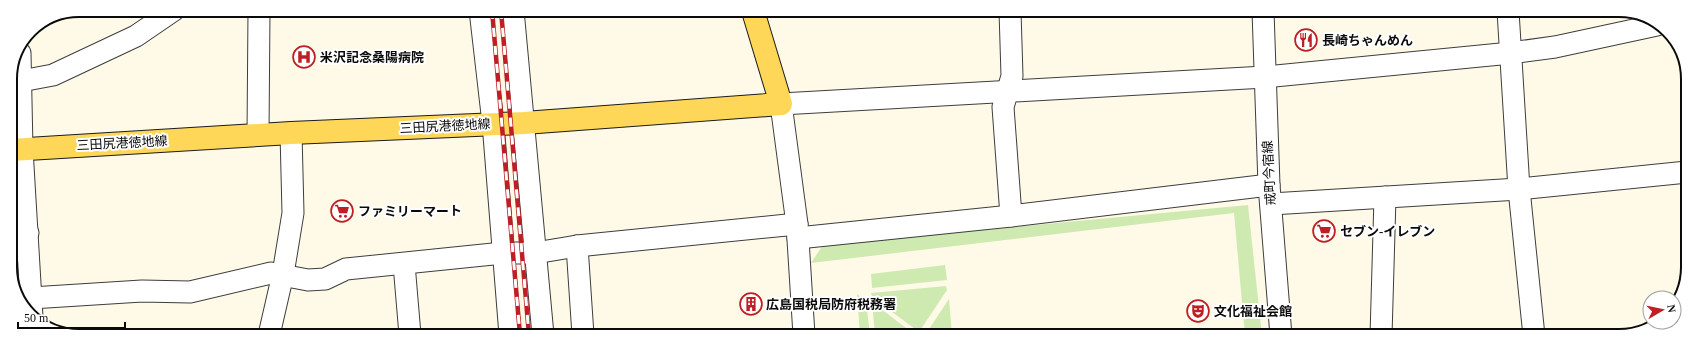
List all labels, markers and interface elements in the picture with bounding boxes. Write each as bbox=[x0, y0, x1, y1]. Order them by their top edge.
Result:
restaurant icon: 長崎ちゃんめん bbox=[1293, 27, 1319, 53]
place label: 長崎ちゃんめん bbox=[1322, 33, 1413, 48]
hospital icon: 米沢記念桑陽病院 bbox=[291, 44, 317, 70]
place label: 米沢記念桑陽病院 bbox=[320, 50, 424, 65]
street label: 三田尻港徳地線 bbox=[399, 116, 491, 136]
street label: 三田尻港徳地線 bbox=[76, 133, 168, 153]
street label: 戒町今宿線 bbox=[1260, 140, 1278, 206]
supermarket icon: ファミリーマート bbox=[329, 198, 355, 224]
place label: ファミリーマート bbox=[358, 204, 462, 219]
supermarket icon: セブン-イレブン bbox=[1311, 218, 1337, 244]
place label: セブン-イレブン bbox=[1340, 224, 1435, 239]
north arrow bbox=[1642, 290, 1682, 330]
building icon: 広島国税局防府税務署 bbox=[738, 291, 764, 317]
place label: 広島国税局防府税務署 bbox=[766, 297, 896, 312]
theatre icon: 文化福祉会館 bbox=[1185, 298, 1211, 324]
scale bar bbox=[18, 304, 125, 330]
place label: 文化福祉会館 bbox=[1214, 304, 1292, 319]
text: N bbox=[1665, 304, 1678, 313]
text: 50 m bbox=[24, 311, 49, 325]

